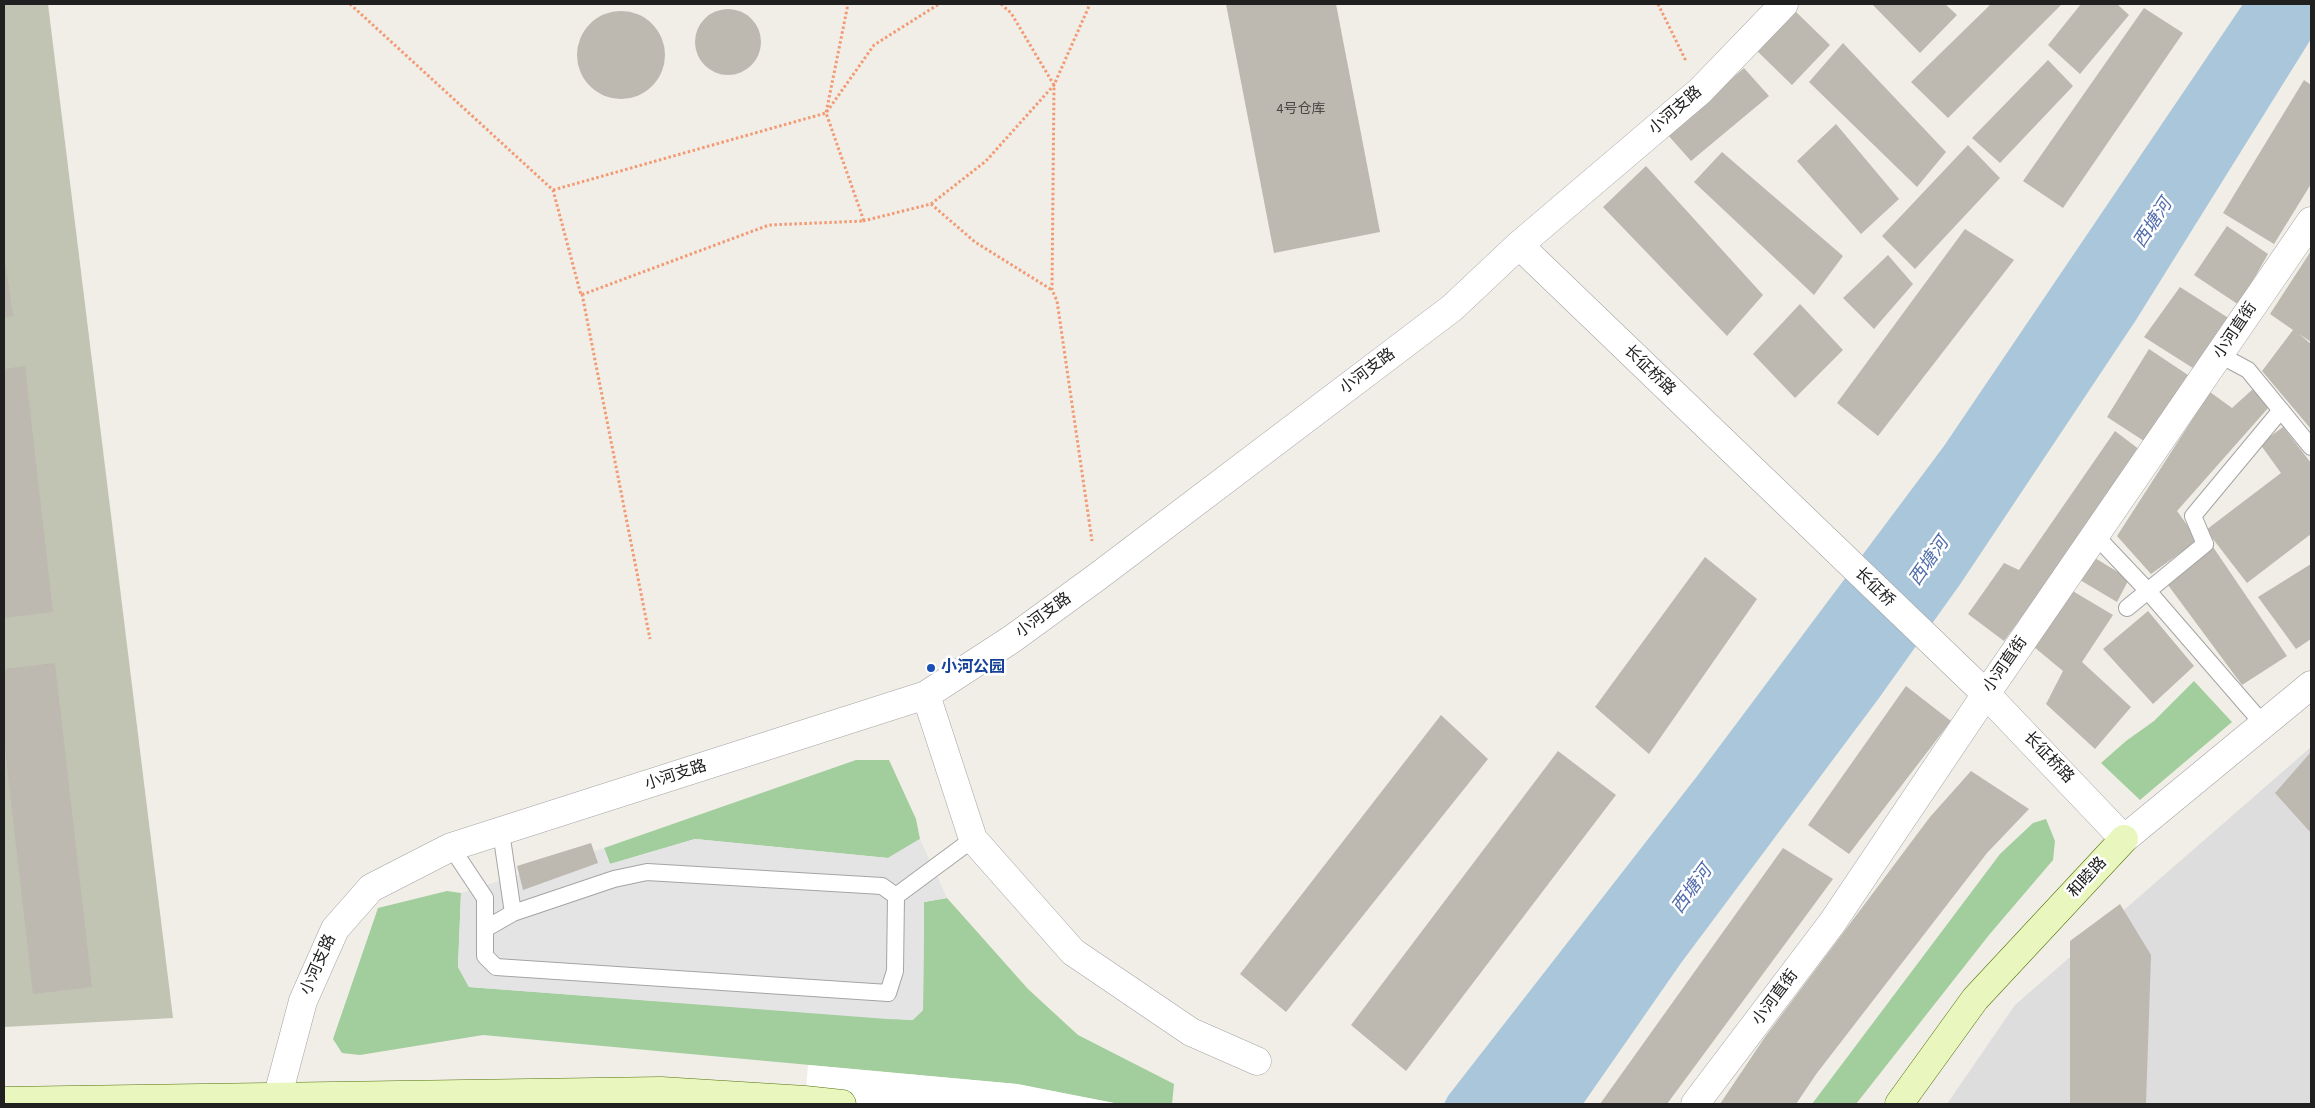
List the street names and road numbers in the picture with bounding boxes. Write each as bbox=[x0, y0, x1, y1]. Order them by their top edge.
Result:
street label: 小河支路 bbox=[1646, 83, 1706, 139]
street label: 小河直街 bbox=[2210, 299, 2262, 363]
street label: 长征桥路 bbox=[1619, 342, 1679, 400]
street label: 小河支路 bbox=[1337, 345, 1399, 399]
street label: 长征桥 bbox=[1850, 564, 1898, 612]
street label: 小河支路 bbox=[1012, 589, 1076, 643]
street label: 小河直街 bbox=[1980, 633, 2032, 697]
street label: 长征桥路 bbox=[2019, 728, 2077, 788]
street label: 小河支路 bbox=[643, 757, 709, 795]
street label: 和睦路 bbox=[2065, 854, 2111, 902]
street label: 小河支路 bbox=[297, 932, 341, 998]
street label: 小河直街 bbox=[1749, 967, 1803, 1029]

